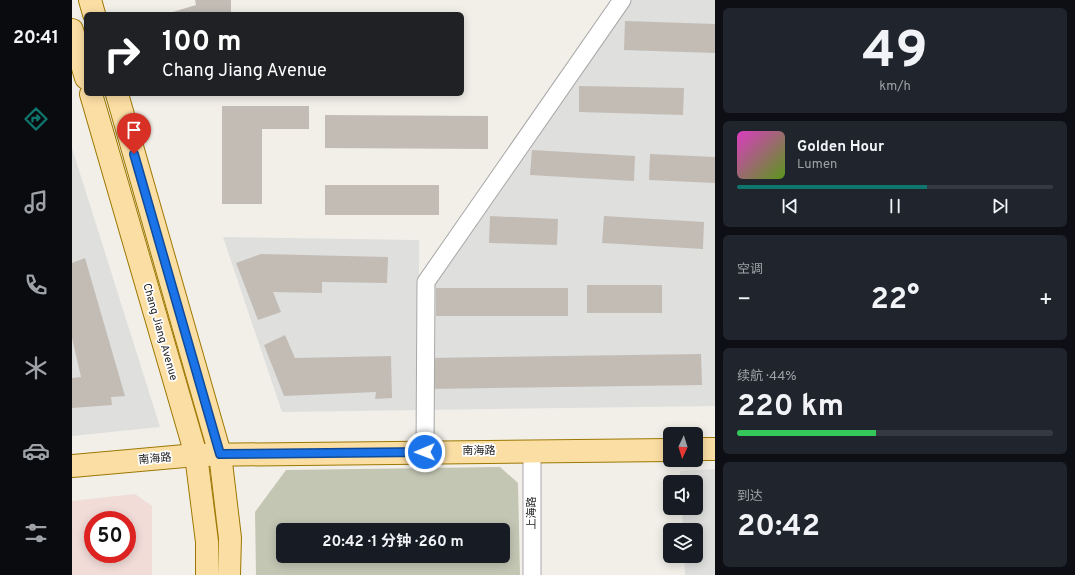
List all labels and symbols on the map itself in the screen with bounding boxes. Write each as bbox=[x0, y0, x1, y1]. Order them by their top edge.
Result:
pin bbox=[117, 113, 151, 154]
street label: Chang Jiang Avenue bbox=[139, 282, 181, 382]
north arrow bbox=[663, 427, 703, 467]
position arrow bbox=[404, 431, 446, 473]
street label: 南海路 bbox=[463, 444, 496, 458]
street label: 南海路 bbox=[138, 451, 172, 467]
street label: 上海路 bbox=[525, 497, 539, 530]
speed limit sign: 50 bbox=[84, 511, 136, 563]

